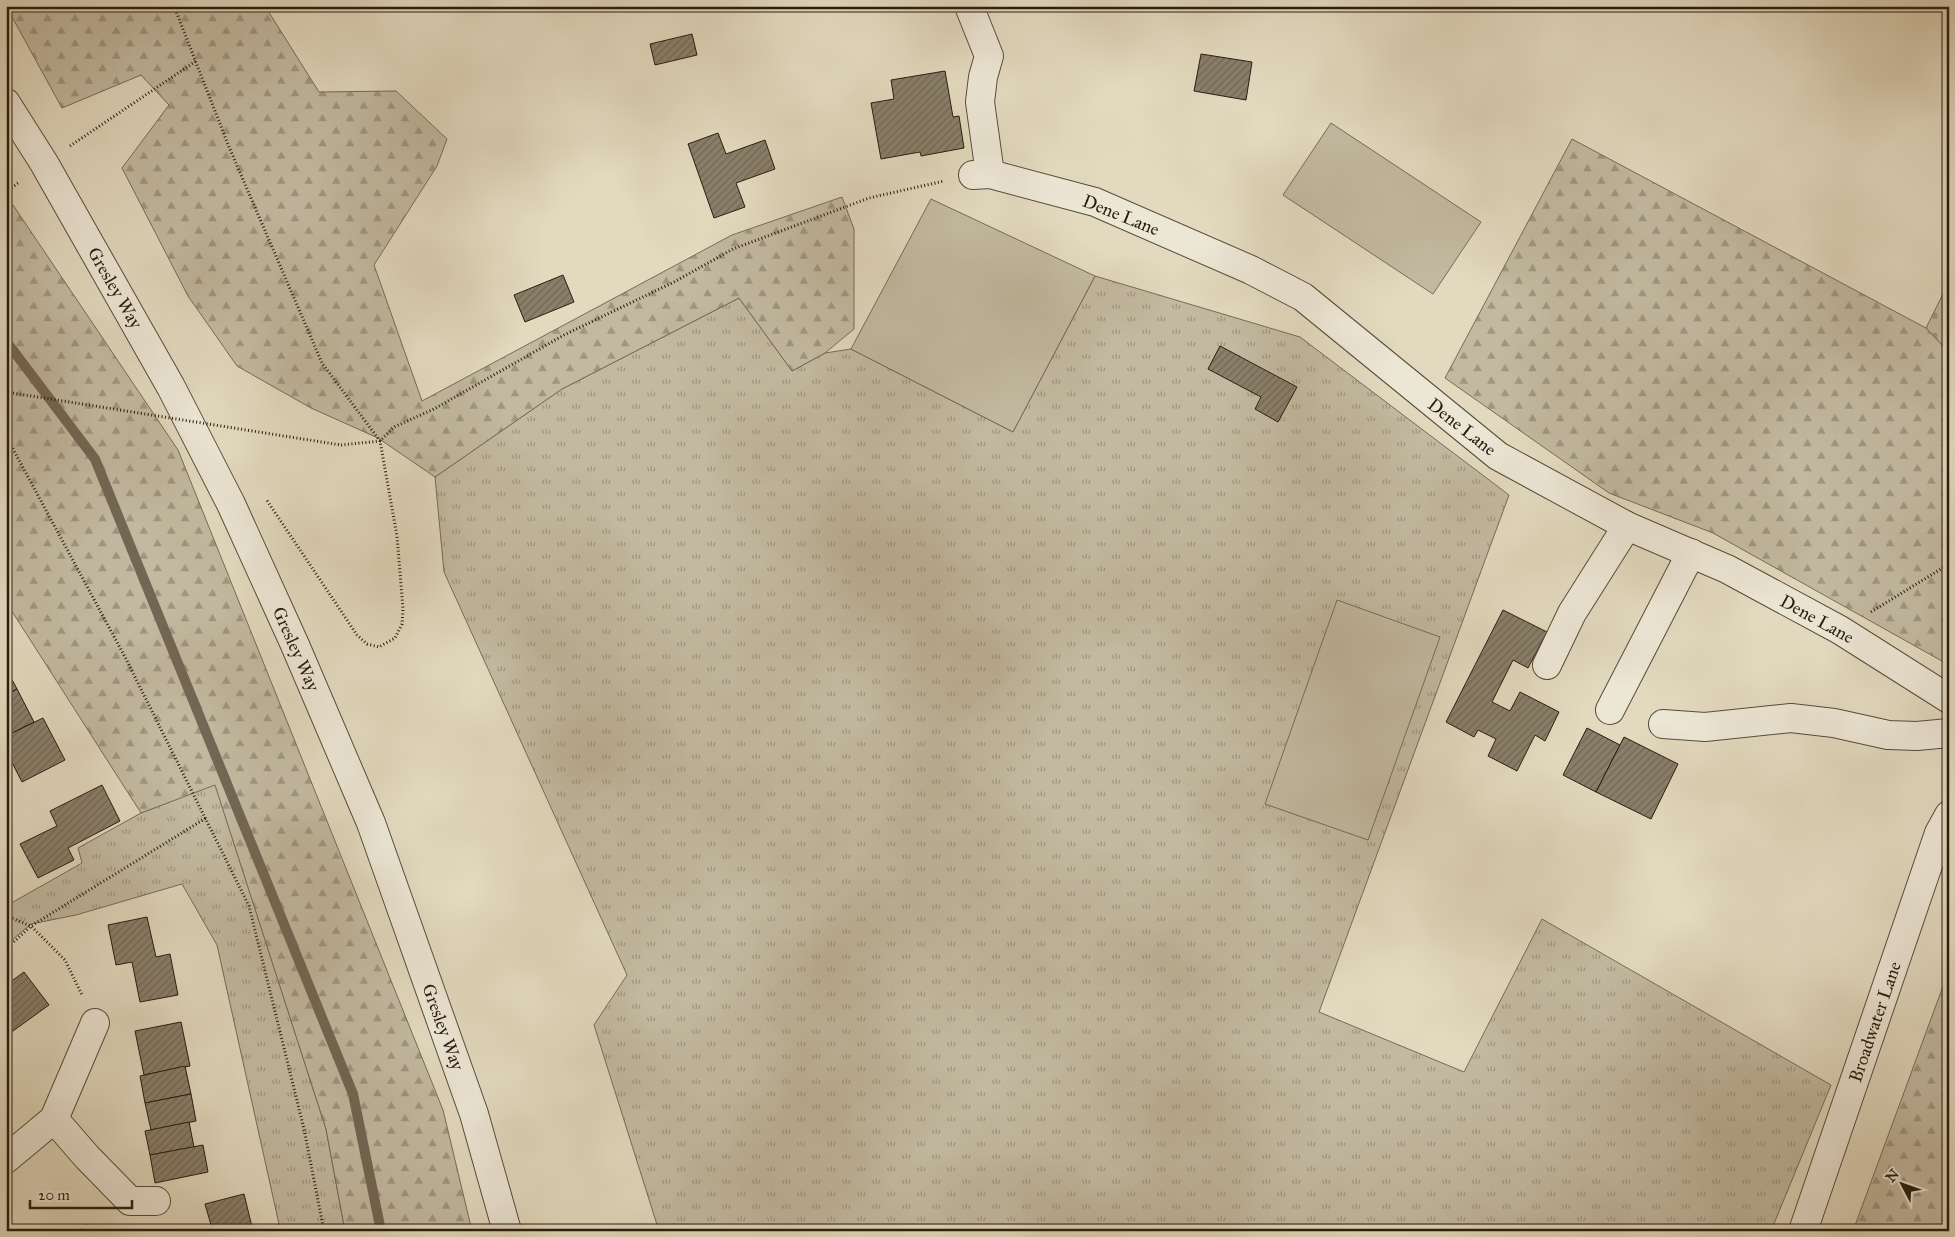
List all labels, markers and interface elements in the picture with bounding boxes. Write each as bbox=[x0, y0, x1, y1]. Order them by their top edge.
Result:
street label: Dene Lane bbox=[1079, 190, 1163, 240]
street label: Gresley Way bbox=[83, 243, 147, 333]
street label: Dene Lane bbox=[1423, 393, 1501, 461]
street label: Dene Lane bbox=[1776, 590, 1858, 648]
street label: Gresley Way bbox=[268, 603, 325, 695]
street label: Broadwater Lane bbox=[1844, 959, 1906, 1085]
street label: Gresley Way bbox=[417, 981, 469, 1074]
north arrow bbox=[1878, 1160, 1928, 1210]
text: N bbox=[1882, 1166, 1903, 1186]
scale bar bbox=[30, 1177, 132, 1209]
text: 20 m bbox=[38, 1186, 70, 1204]

